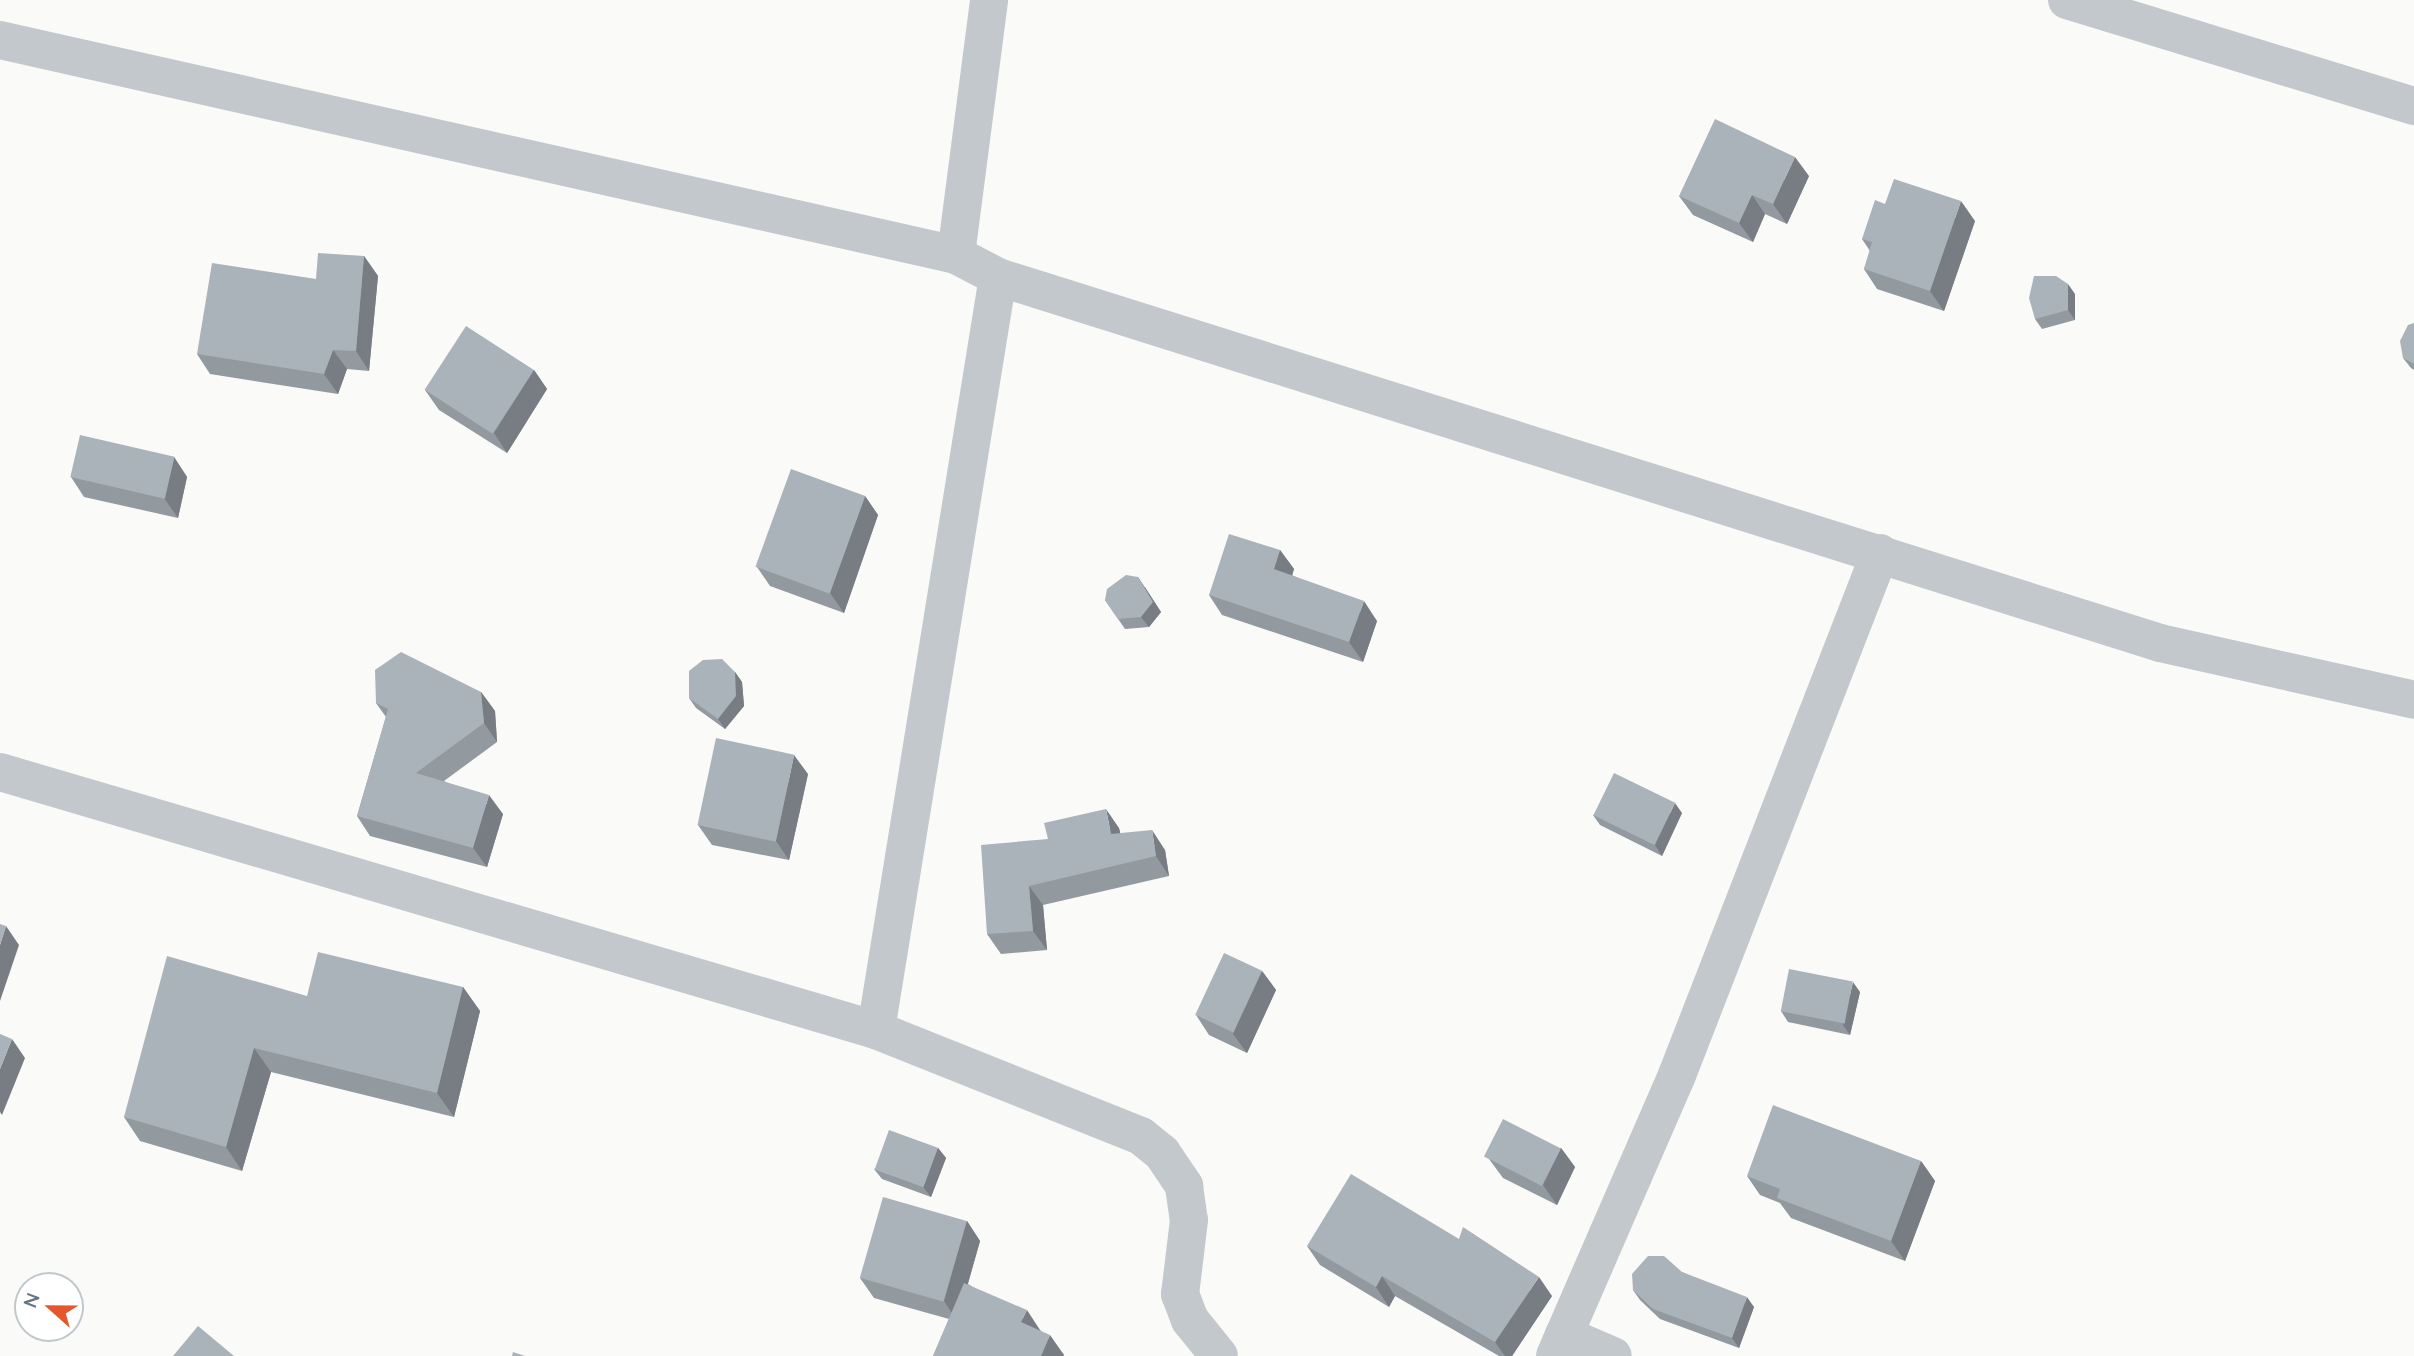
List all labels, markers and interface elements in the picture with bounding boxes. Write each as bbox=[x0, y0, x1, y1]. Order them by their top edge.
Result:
north arrow bbox=[14, 1272, 84, 1342]
text: N bbox=[18, 1289, 45, 1311]

